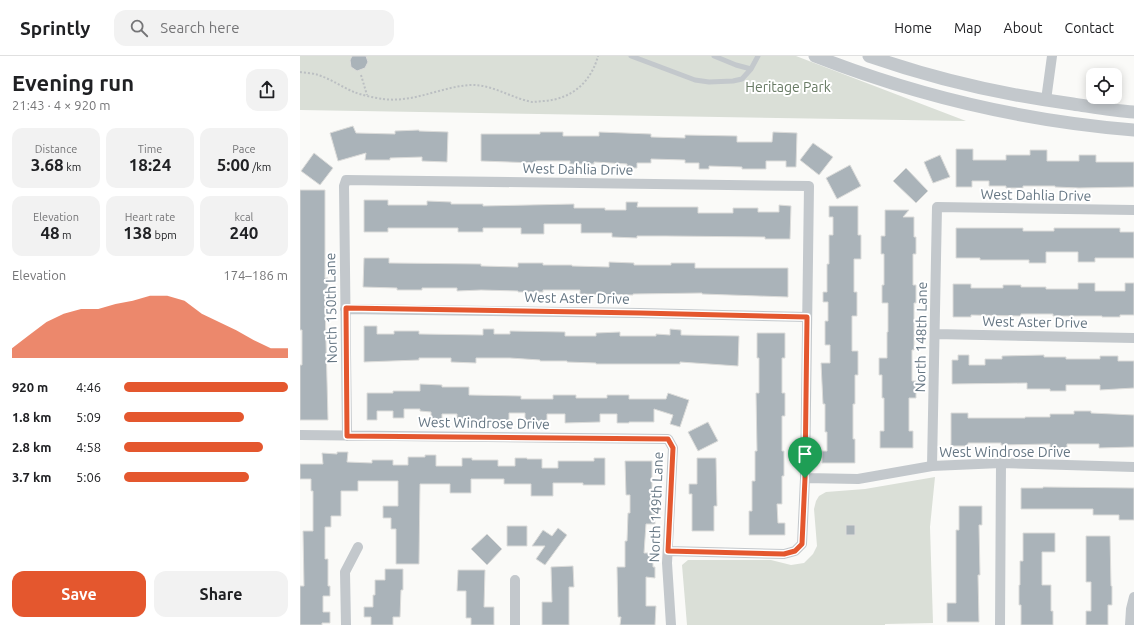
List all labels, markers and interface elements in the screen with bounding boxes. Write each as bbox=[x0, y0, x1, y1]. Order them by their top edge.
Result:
search box bbox=[114, 10, 394, 46]
text: Sprintly bbox=[20, 17, 90, 39]
icon: search bbox=[128, 17, 150, 39]
text: Search here bbox=[160, 19, 240, 36]
text: Home bbox=[894, 20, 932, 36]
text: Map bbox=[954, 20, 982, 36]
text: About bbox=[1004, 20, 1043, 36]
text: Contact bbox=[1065, 20, 1114, 36]
map controls bbox=[1086, 68, 1122, 104]
button: locate bbox=[1086, 68, 1122, 104]
button: share bbox=[246, 69, 288, 111]
text: Evening run bbox=[12, 70, 134, 95]
park label: Heritage Park bbox=[745, 79, 831, 95]
text: 21:43 · 4 × 920 m bbox=[12, 98, 111, 112]
text: Distance bbox=[35, 143, 77, 155]
text: Time bbox=[138, 143, 162, 155]
text: Pace bbox=[232, 143, 256, 155]
text: 3.68 bbox=[31, 155, 64, 174]
text: 18:24 bbox=[129, 155, 171, 174]
text: 5:00 bbox=[217, 155, 250, 174]
street label: West Dahlia Drive bbox=[522, 160, 634, 178]
text: km bbox=[64, 161, 81, 173]
text: /km bbox=[250, 161, 271, 173]
street label: West Dahlia Drive bbox=[980, 186, 1092, 204]
text: Elevation bbox=[33, 211, 79, 223]
text: Heart rate bbox=[125, 211, 175, 223]
text: kcal bbox=[235, 211, 254, 223]
text: 48 bbox=[40, 223, 60, 242]
text: 138 bbox=[123, 223, 152, 242]
text: 240 bbox=[230, 223, 258, 242]
text: m bbox=[60, 229, 72, 241]
text: bpm bbox=[152, 229, 177, 241]
street label: North 150th Lane bbox=[322, 253, 340, 363]
text: Elevation bbox=[12, 268, 66, 282]
text: 174–186 m bbox=[223, 268, 288, 282]
street label: North 148th Lane bbox=[912, 282, 930, 392]
street label: West Aster Drive bbox=[524, 289, 630, 307]
street label: West Aster Drive bbox=[982, 313, 1088, 331]
text: 920 m bbox=[12, 380, 48, 394]
text: 4:46 bbox=[76, 380, 101, 394]
text: 1.8 km bbox=[12, 410, 51, 424]
text: 5:09 bbox=[76, 410, 101, 424]
street label: West Windrose Drive bbox=[418, 414, 550, 432]
pin bbox=[788, 437, 822, 478]
text: 2.8 km bbox=[12, 440, 51, 454]
text: 4:58 bbox=[76, 440, 101, 454]
icon: arrive bbox=[794, 443, 816, 465]
street label: West Windrose Drive bbox=[939, 444, 1071, 460]
street label: North 149th Lane bbox=[646, 451, 666, 563]
text: 3.7 km bbox=[12, 470, 51, 484]
text: 5:06 bbox=[76, 470, 101, 484]
button: Save bbox=[12, 571, 146, 617]
button: Share bbox=[154, 571, 288, 617]

